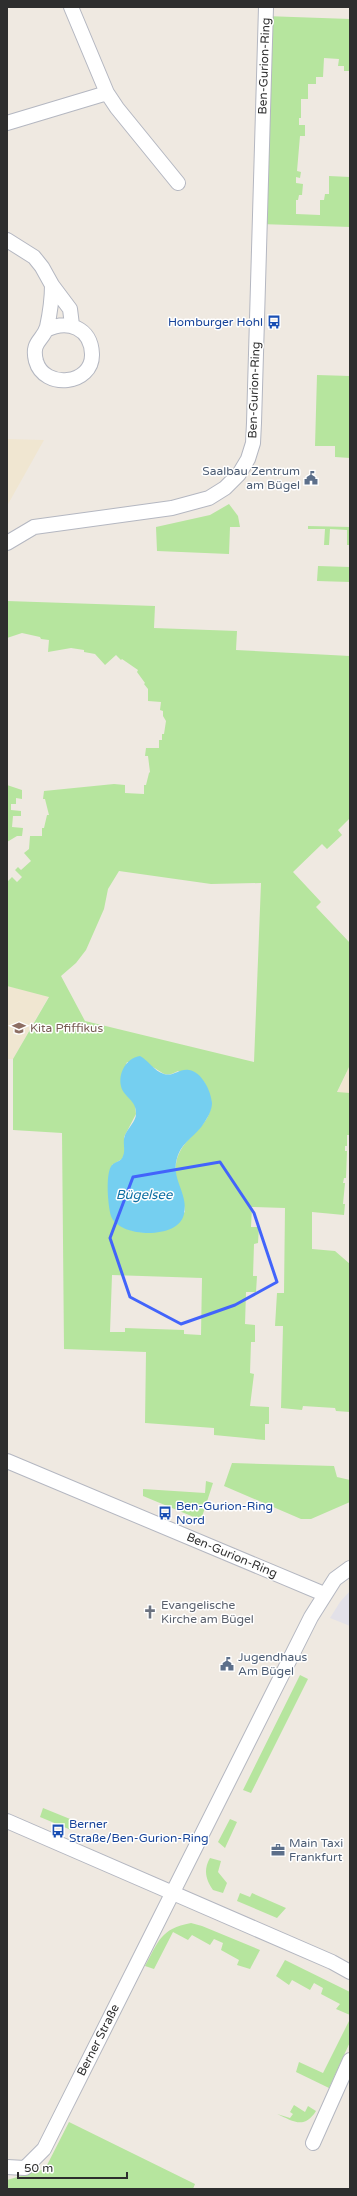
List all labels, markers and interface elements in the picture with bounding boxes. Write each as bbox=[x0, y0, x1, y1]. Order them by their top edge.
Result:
street label: Ben-Gurion-Ring bbox=[255, 17, 273, 115]
bus stop icon: Homburger Hohl bbox=[266, 314, 282, 330]
place label: Homburger Hohl bbox=[168, 315, 263, 329]
street label: Ben-Gurion-Ring bbox=[245, 341, 263, 439]
place label: Saalbau Zentrum am Bügel bbox=[202, 464, 300, 492]
public building icon: Saalbau Zentrum am Bügel bbox=[303, 470, 319, 486]
school or university icon: Kita Pfiffikus bbox=[11, 1020, 27, 1036]
place label: Kita Pfiffikus bbox=[30, 1021, 103, 1035]
water label: Bügelsee bbox=[116, 1187, 173, 1203]
place label: Ben-Gurion-Ring Nord bbox=[176, 1499, 273, 1527]
bus stop icon: Ben-Gurion-Ring Nord bbox=[157, 1505, 173, 1521]
street label: Ben-Gurion-Ring bbox=[185, 1530, 279, 1580]
place label: Evangelische Kirche am Bügel bbox=[161, 1598, 254, 1626]
church icon: Evangelische Kirche am Bügel bbox=[142, 1604, 158, 1620]
place label: Jugendhaus Am Bügel bbox=[238, 1650, 307, 1678]
public building icon: Jugendhaus Am Bügel bbox=[219, 1656, 235, 1672]
place label: Berner Straße/Ben-Gurion-Ring bbox=[69, 1817, 209, 1845]
bus stop icon: Berner Straße/Ben-Gurion-Ring bbox=[50, 1823, 66, 1839]
place label: Main Taxi Frankfurt bbox=[289, 1836, 343, 1864]
office icon: Main Taxi Frankfurt bbox=[270, 1842, 286, 1858]
street label: Berner Straße bbox=[74, 2002, 122, 2078]
scale bar bbox=[18, 2154, 127, 2180]
text: 50 m bbox=[24, 2161, 53, 2175]

